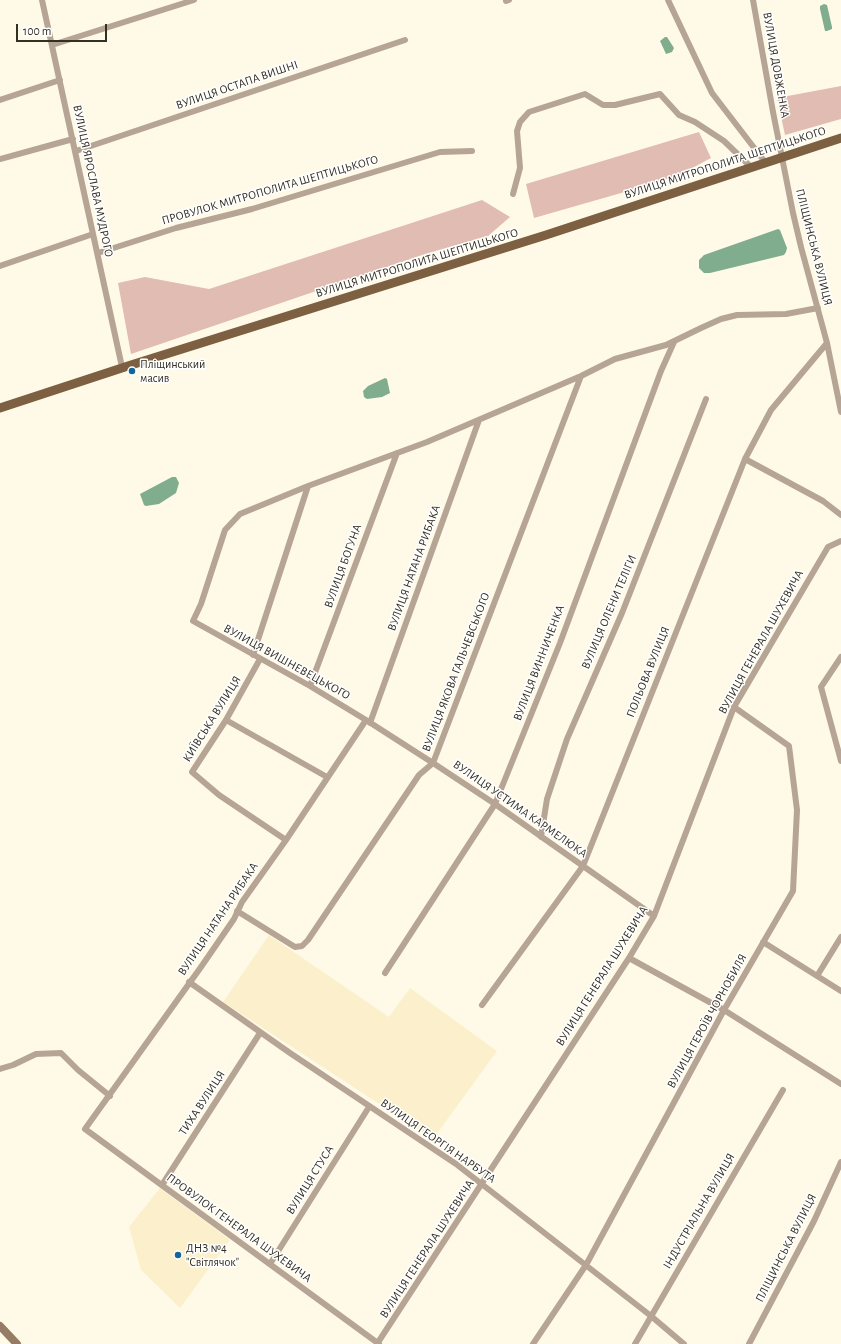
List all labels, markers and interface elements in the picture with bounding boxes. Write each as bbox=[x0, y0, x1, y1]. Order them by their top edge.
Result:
street label: ВУЛИЦЯ ДОВЖЕНКА bbox=[760, 11, 792, 119]
scale bar bbox=[18, 16, 109, 42]
text: 100 m bbox=[23, 25, 51, 37]
street label: ВУЛИЦЯ ОСТАПА ВИШНІ bbox=[174, 57, 300, 113]
street label: ВУЛИЦЯ ЯРОСЛАВА МУДРОГО bbox=[70, 104, 116, 258]
street label: ВУЛИЦЯ МИТРОПОЛИТА ШЕПТИЦЬКОГО bbox=[622, 124, 828, 202]
street label: ПРОВУЛОК МИТРОПОЛИТА ШЕПТИЦЬКОГО bbox=[160, 152, 380, 228]
street label: ПЛІЩИНСЬКА ВУЛИЦЯ bbox=[793, 187, 835, 307]
street label: ВУЛИЦЯ МИТРОПОЛИТА ШЕПТИЦЬКОГО bbox=[314, 225, 520, 301]
place label: Пліщинський масив bbox=[140, 357, 205, 385]
marker: Пліщинський масив bbox=[127, 366, 137, 376]
street label: ВУЛИЦЯ НАТАНА РИБАКА bbox=[384, 503, 444, 633]
street label: ВУЛИЦЯ БОГУНА bbox=[321, 522, 365, 610]
street label: ВУЛИЦЯ ОЛЕНИ ТЕЛІГИ bbox=[578, 553, 640, 671]
street label: ВУЛИЦЯ ГЕНЕРАЛА ШУХЕВИЧА bbox=[715, 568, 807, 716]
street label: ВУЛИЦЯ ЯКОВА ГАЛЬЧЕВСЬКОГО bbox=[419, 590, 493, 754]
street label: ВУЛИЦЯ ВИННИЧЕНКА bbox=[510, 603, 568, 723]
street label: ВУЛИЦЯ ВИШНЕВЕЦЬКОГО bbox=[221, 621, 353, 703]
street label: ПОЛЬОВА ВУЛИЦЯ bbox=[623, 624, 673, 720]
street label: КИЇВСЬКА ВУЛИЦЯ bbox=[180, 673, 244, 765]
street label: ВУЛИЦЯ УСТИМА КАРМЕЛЮКА bbox=[450, 757, 590, 861]
street label: ВУЛИЦЯ НАТАНА РИБАКА bbox=[175, 860, 261, 978]
street label: ВУЛИЦЯ ГЕНЕРАЛА ШУХЕВИЧА bbox=[553, 903, 651, 1049]
street label: ВУЛИЦЯ ГЕРОЇВ ЧОРНОБИЛЯ bbox=[664, 951, 750, 1091]
street label: ТИХА ВУЛИЦЯ bbox=[176, 1068, 228, 1138]
street label: ВУЛИЦЯ ГЕОРГІЯ НАРБУТА bbox=[378, 1096, 498, 1186]
street label: ВУЛИЦЯ СТУСА bbox=[283, 1143, 337, 1217]
street label: ІНДУСТРІАЛЬНА ВУЛИЦЯ bbox=[660, 1151, 738, 1271]
street label: ПРОВУЛОК ГЕНЕРАЛА ШУХЕВИЧА bbox=[164, 1171, 314, 1285]
street label: ВУЛИЦЯ ГЕНЕРАЛА ШУХЕВИЧА bbox=[377, 1177, 477, 1321]
street label: ПЛІЩИНСЬКА ВУЛИЦЯ bbox=[752, 1191, 820, 1305]
place label: ДНЗ №4 "Світлячок" bbox=[186, 1241, 239, 1269]
marker: ДНЗ №4 "Світлячок" bbox=[173, 1250, 183, 1260]

